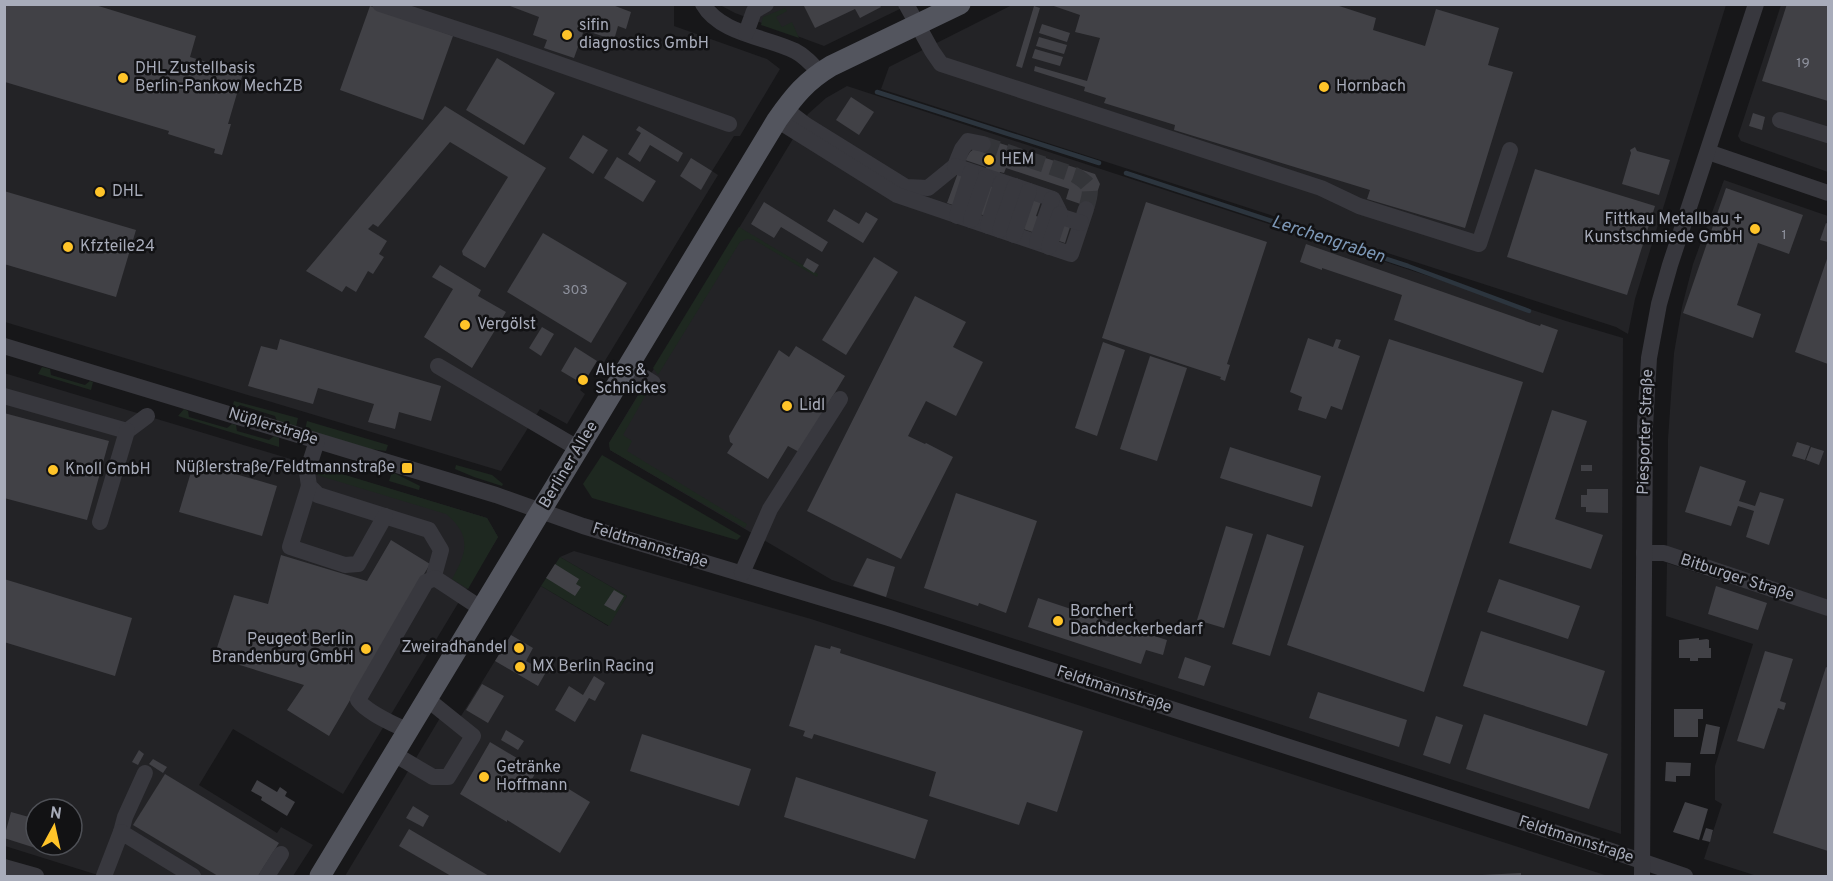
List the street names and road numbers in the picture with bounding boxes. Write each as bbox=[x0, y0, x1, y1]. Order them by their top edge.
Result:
street label: Piesporter Straße bbox=[1634, 369, 1658, 495]
street label: Nüßlerstraße bbox=[226, 404, 320, 450]
street label: Berliner Allee bbox=[535, 418, 603, 512]
street label: Feldtmannstraße bbox=[590, 519, 710, 573]
street label: Bitburger Straße bbox=[1678, 550, 1796, 606]
street label: Feldtmannstraße bbox=[1054, 662, 1174, 718]
street label: Feldtmannstraße bbox=[1516, 812, 1636, 868]

